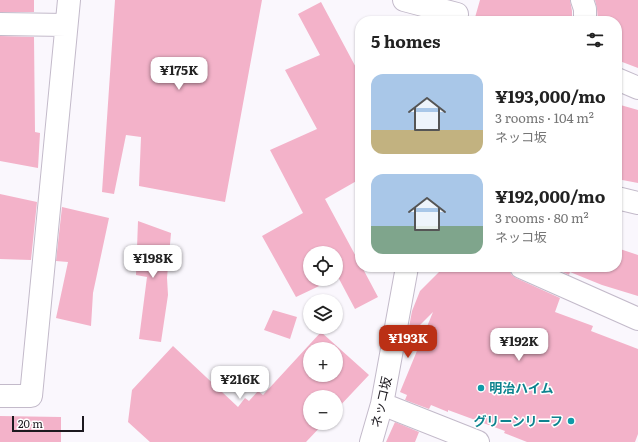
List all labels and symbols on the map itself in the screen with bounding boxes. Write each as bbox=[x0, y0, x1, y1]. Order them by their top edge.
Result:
pin: ¥175K bbox=[151, 57, 207, 91]
pin: ¥198K bbox=[125, 245, 181, 279]
pin: ¥193K bbox=[380, 325, 436, 359]
pin: ¥192K bbox=[491, 328, 547, 362]
pin: ¥216K bbox=[212, 366, 268, 400]
street label: ネッコ坂 bbox=[365, 374, 396, 429]
place label: 明治ハイム bbox=[489, 378, 553, 397]
marker: 明治ハイム bbox=[476, 383, 486, 393]
place label: グリーンリーフ bbox=[473, 411, 563, 430]
scale bar bbox=[12, 414, 84, 433]
marker: グリーンリーフ bbox=[566, 416, 576, 426]

